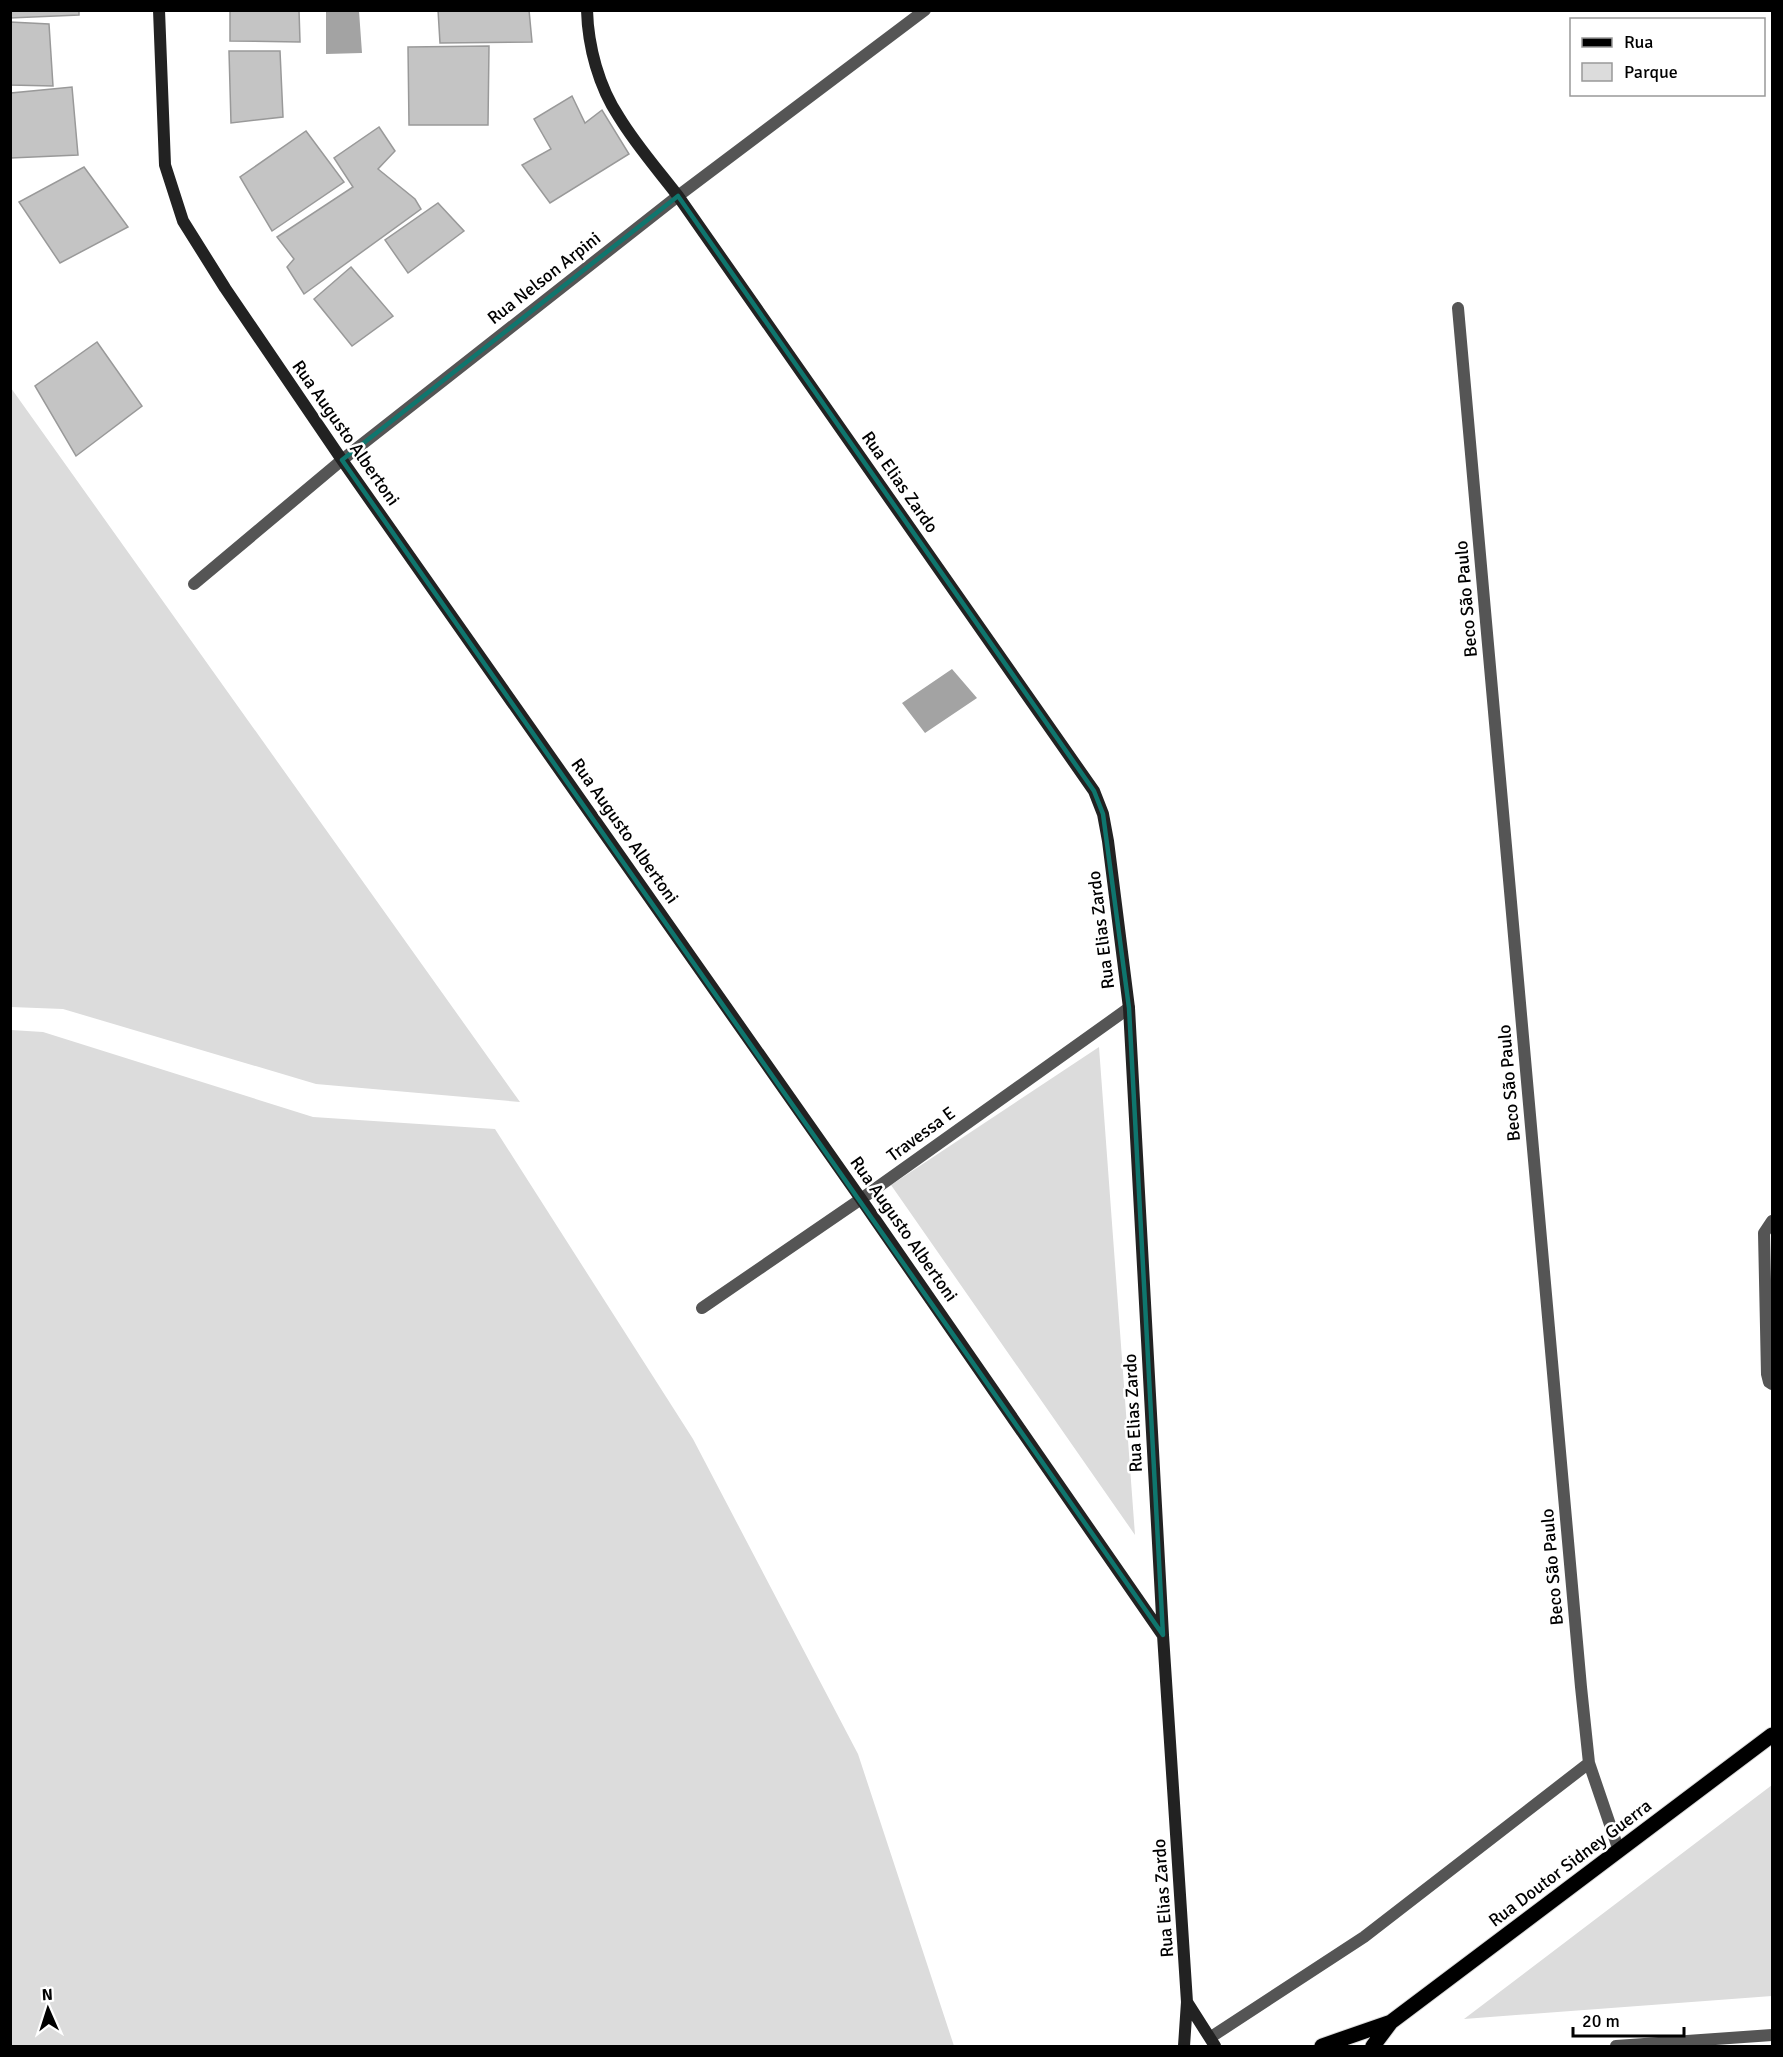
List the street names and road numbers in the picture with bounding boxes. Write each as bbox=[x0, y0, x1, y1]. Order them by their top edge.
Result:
street label: Rua Nelson Arpini bbox=[483, 227, 605, 329]
street label: Rua Augusto Albertoni bbox=[288, 356, 404, 510]
street label: Rua Elias Zardo bbox=[857, 427, 943, 537]
street label: Beco São Paulo bbox=[1450, 540, 1482, 658]
street label: Rua Augusto Albertoni bbox=[567, 754, 683, 908]
street label: Rua Elias Zardo bbox=[1083, 870, 1119, 990]
street label: Beco São Paulo bbox=[1493, 1024, 1525, 1142]
street label: Travessa E bbox=[882, 1102, 960, 1166]
street label: Rua Augusto Albertoni bbox=[846, 1152, 962, 1306]
street label: Rua Elias Zardo bbox=[1119, 1353, 1147, 1473]
street label: Beco São Paulo bbox=[1536, 1508, 1568, 1626]
street label: Rua Doutor Sidney Guerra bbox=[1484, 1795, 1656, 1931]
street label: Rua Elias Zardo bbox=[1148, 1838, 1178, 1958]

